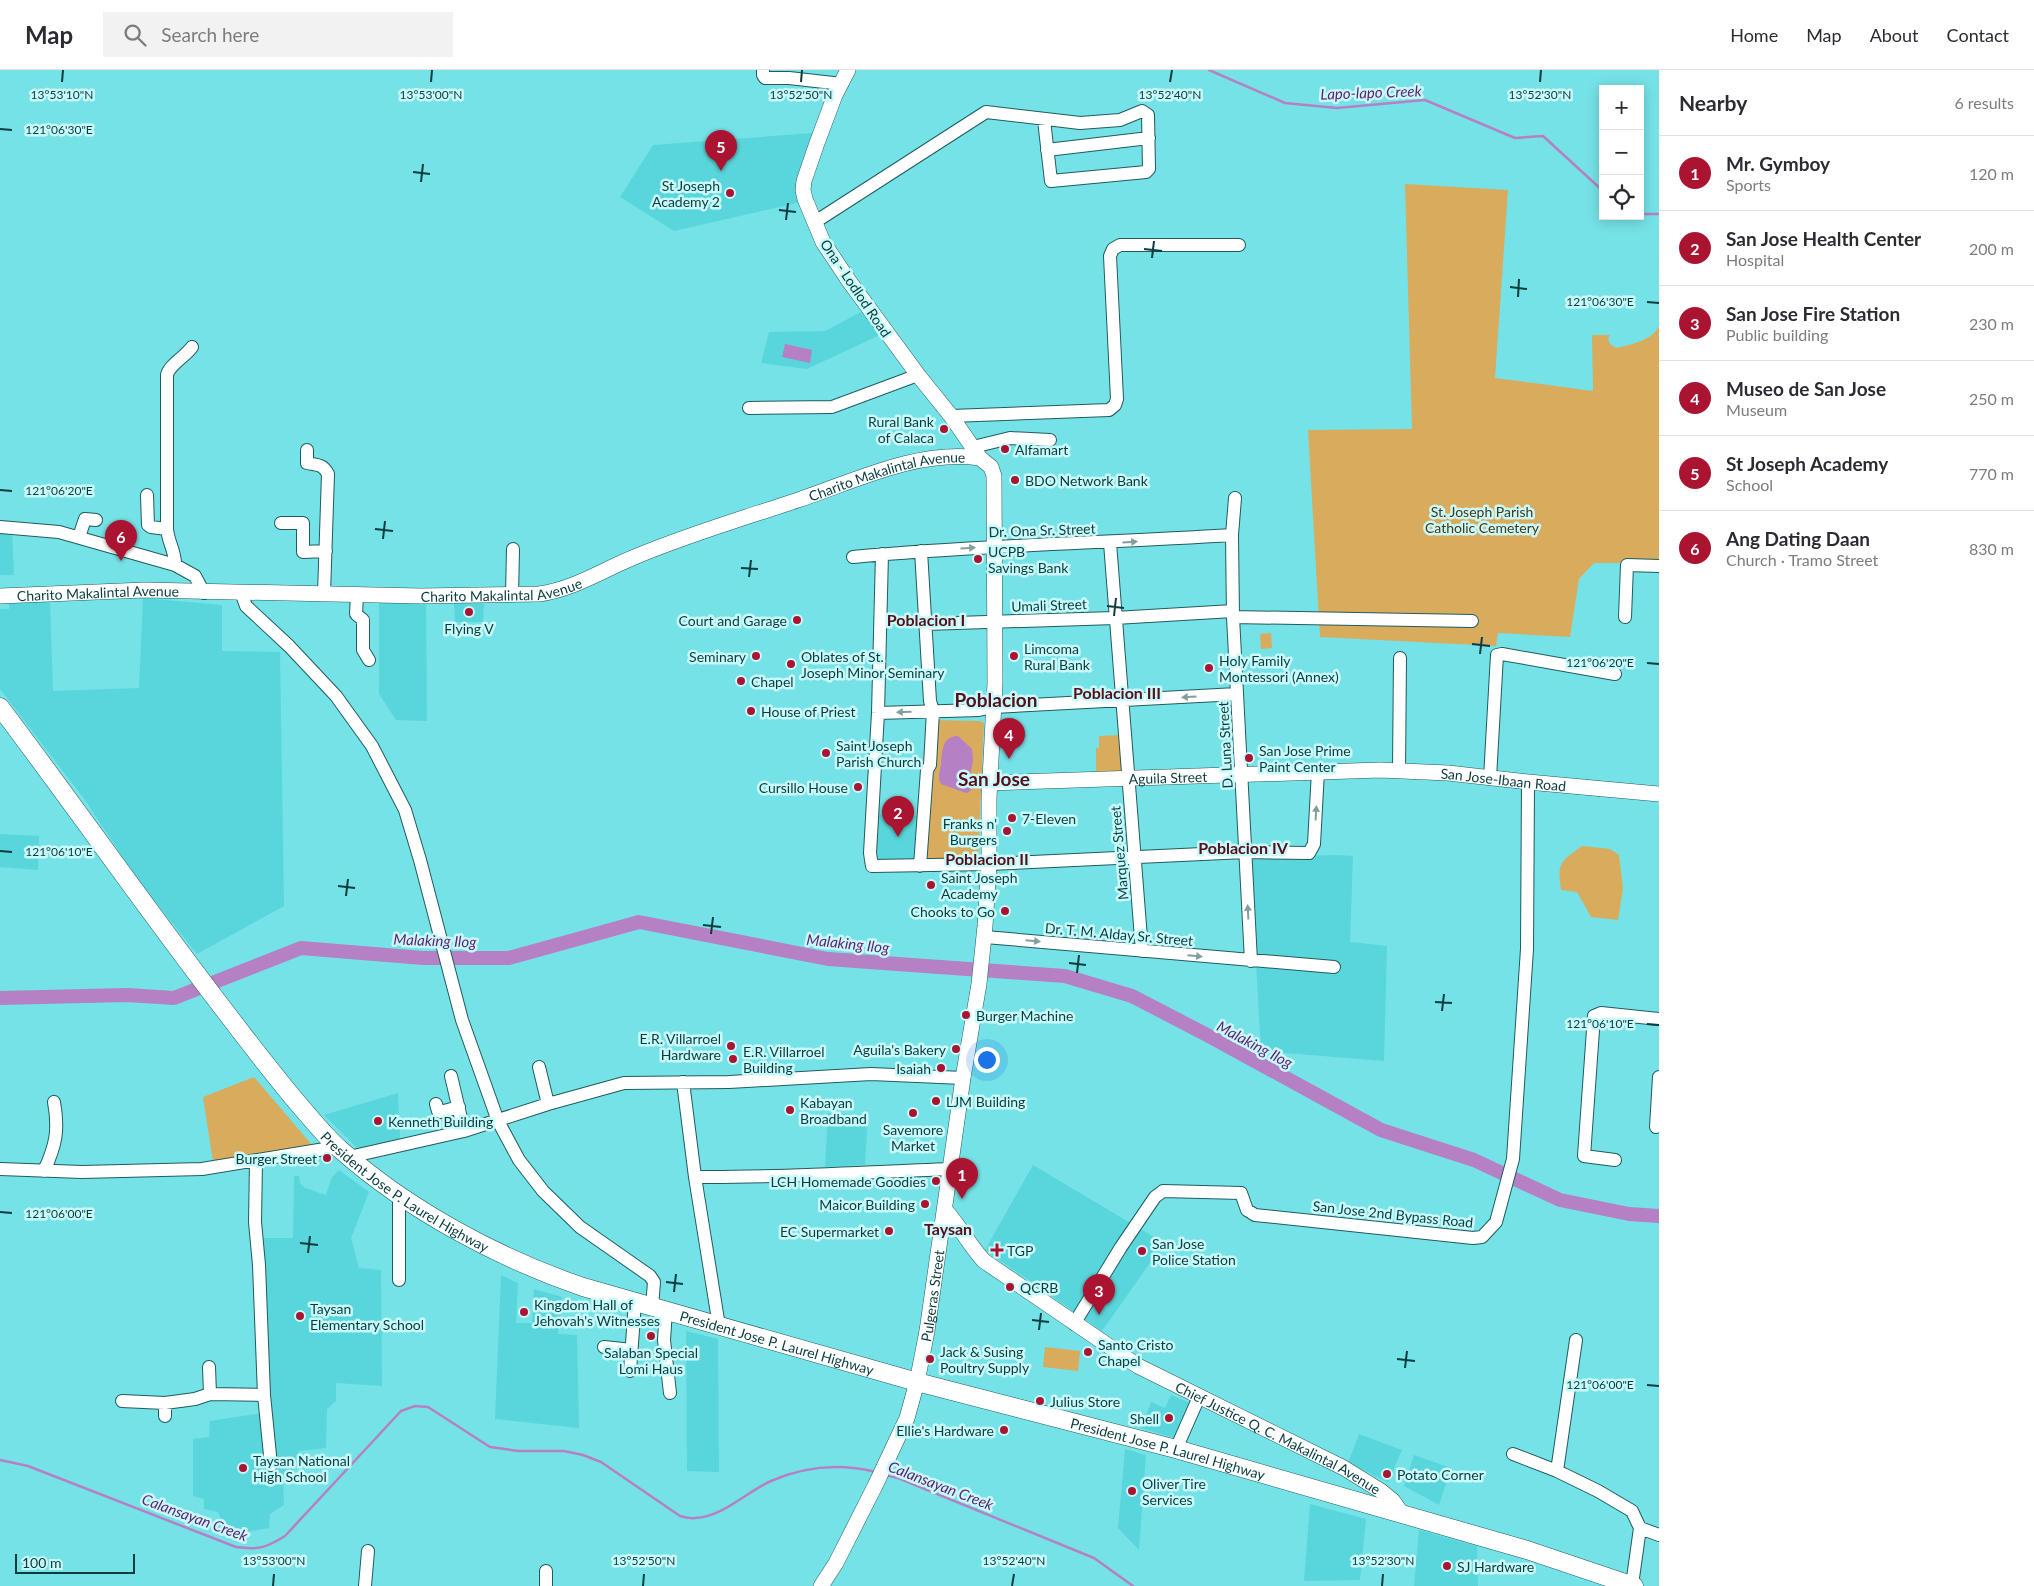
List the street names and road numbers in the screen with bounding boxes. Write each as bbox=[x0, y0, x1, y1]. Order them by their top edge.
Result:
street label: Ona - Lodlod Road bbox=[817, 236, 895, 340]
street label: Charito Makalintal Avenue bbox=[806, 448, 965, 504]
street label: Dr. Ona Sr. Street bbox=[988, 520, 1096, 540]
street label: Charito Makalintal Avenue bbox=[421, 574, 584, 605]
street label: Charito Makalintal Avenue bbox=[17, 581, 179, 604]
street label: Umali Street bbox=[1011, 595, 1087, 615]
street label: D. Luna Street bbox=[1214, 701, 1236, 789]
street label: San Jose-Ibaan Road bbox=[1440, 764, 1567, 794]
street label: Aguila Street bbox=[1128, 767, 1208, 787]
street label: Marquez Street bbox=[1106, 805, 1132, 901]
street label: Dr. T. M. Alday Sr. Street bbox=[1044, 919, 1194, 949]
street label: President Jose P. Laurel Highway bbox=[318, 1128, 493, 1255]
street label: San Jose 2nd Bypass Road bbox=[1312, 1197, 1474, 1231]
street label: Pulgeras Street bbox=[917, 1249, 947, 1343]
street label: President Jose P. Laurel Highway bbox=[678, 1307, 877, 1378]
street label: Chief Justice Q. C. Makalintal Avenue bbox=[1173, 1377, 1384, 1497]
street label: President Jose P. Laurel Highway bbox=[1069, 1414, 1268, 1483]

